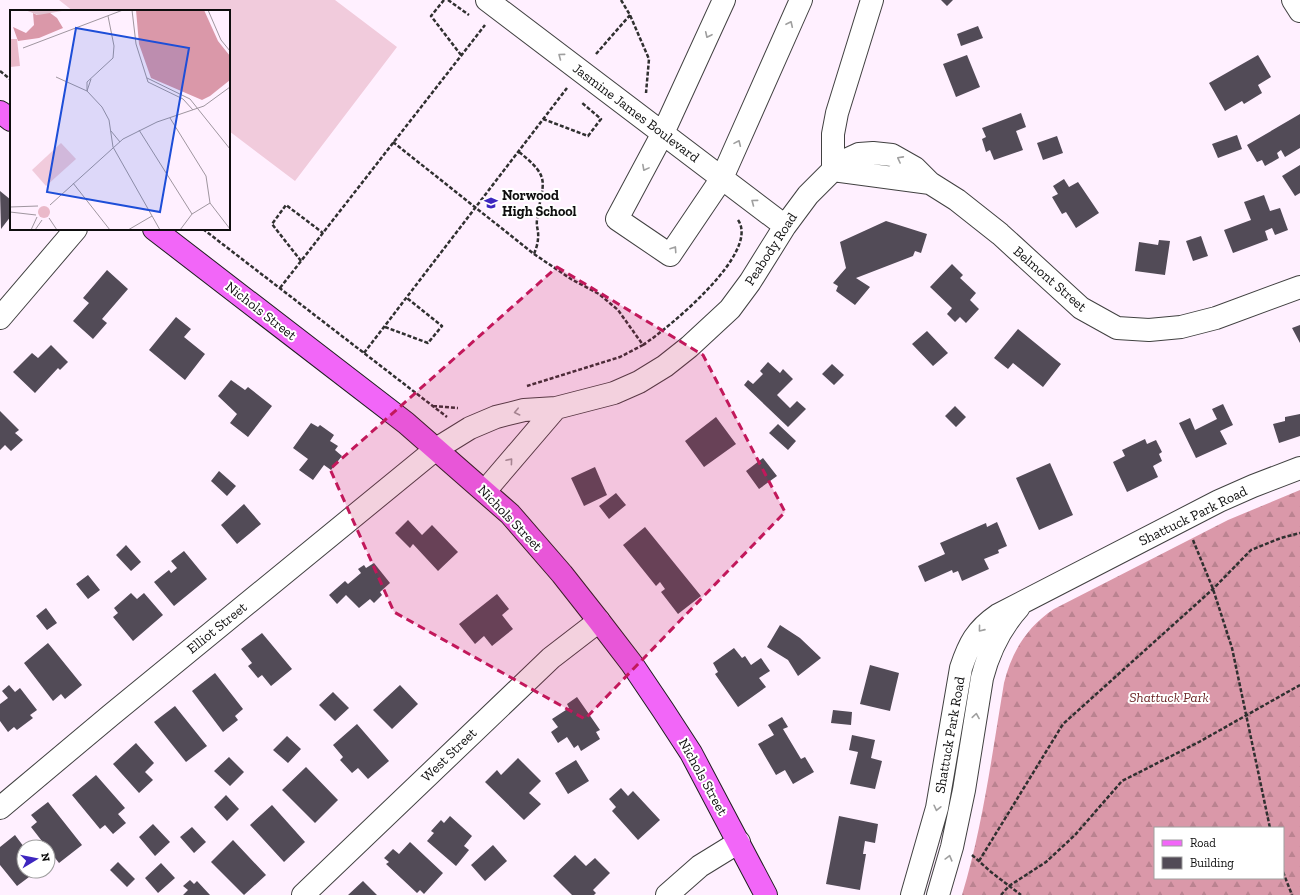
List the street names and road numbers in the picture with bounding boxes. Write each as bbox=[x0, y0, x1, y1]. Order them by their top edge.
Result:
street label: Jasmine James Boulevard bbox=[569, 60, 703, 166]
street label: Peabody Road bbox=[741, 209, 801, 289]
street label: Belmont Street bbox=[1010, 243, 1091, 316]
street label: Nichols Street bbox=[222, 278, 301, 344]
street label: Nichols Street bbox=[474, 481, 546, 555]
street label: Shattuck Park Road bbox=[1136, 482, 1250, 550]
street label: Elliot Street bbox=[184, 598, 251, 657]
street label: Shattuck Park Road bbox=[931, 675, 969, 795]
street label: West Street bbox=[418, 724, 481, 786]
street label: Nichols Street bbox=[675, 736, 732, 819]

